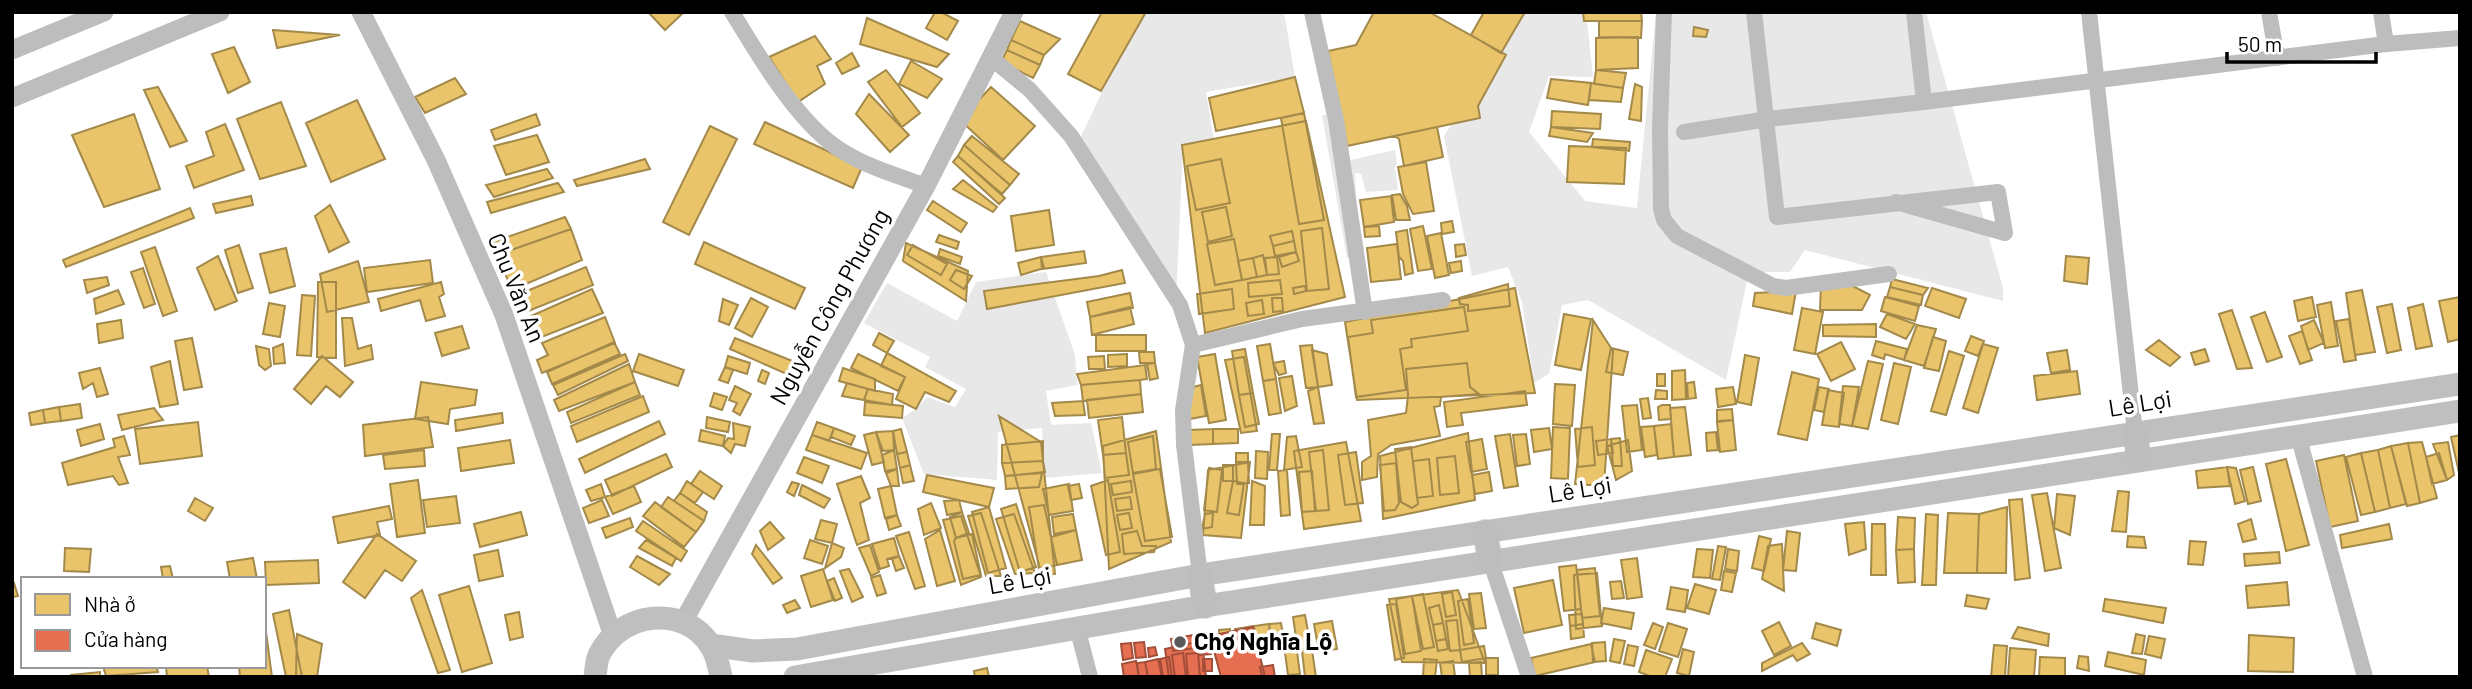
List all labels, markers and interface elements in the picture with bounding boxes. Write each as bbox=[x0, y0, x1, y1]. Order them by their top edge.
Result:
scale bar bbox=[2227, 21, 2376, 65]
text: 50 m bbox=[2238, 31, 2282, 56]
street label: Nguyễn Công Phương bbox=[763, 203, 895, 409]
street label: Chu Văn An bbox=[482, 228, 552, 346]
street label: Lê Lợi bbox=[2106, 383, 2174, 422]
street label: Lê Lợi bbox=[1546, 469, 1614, 508]
street label: Lê Lợi bbox=[986, 560, 1054, 599]
legend bbox=[21, 577, 266, 668]
text: Nhà ở bbox=[84, 591, 136, 616]
text: Cửa hàng bbox=[84, 626, 168, 651]
place label: Chợ Nghĩa Lộ bbox=[1194, 626, 1332, 655]
marker: Chợ Nghĩa Lộ bbox=[1172, 634, 1188, 650]

